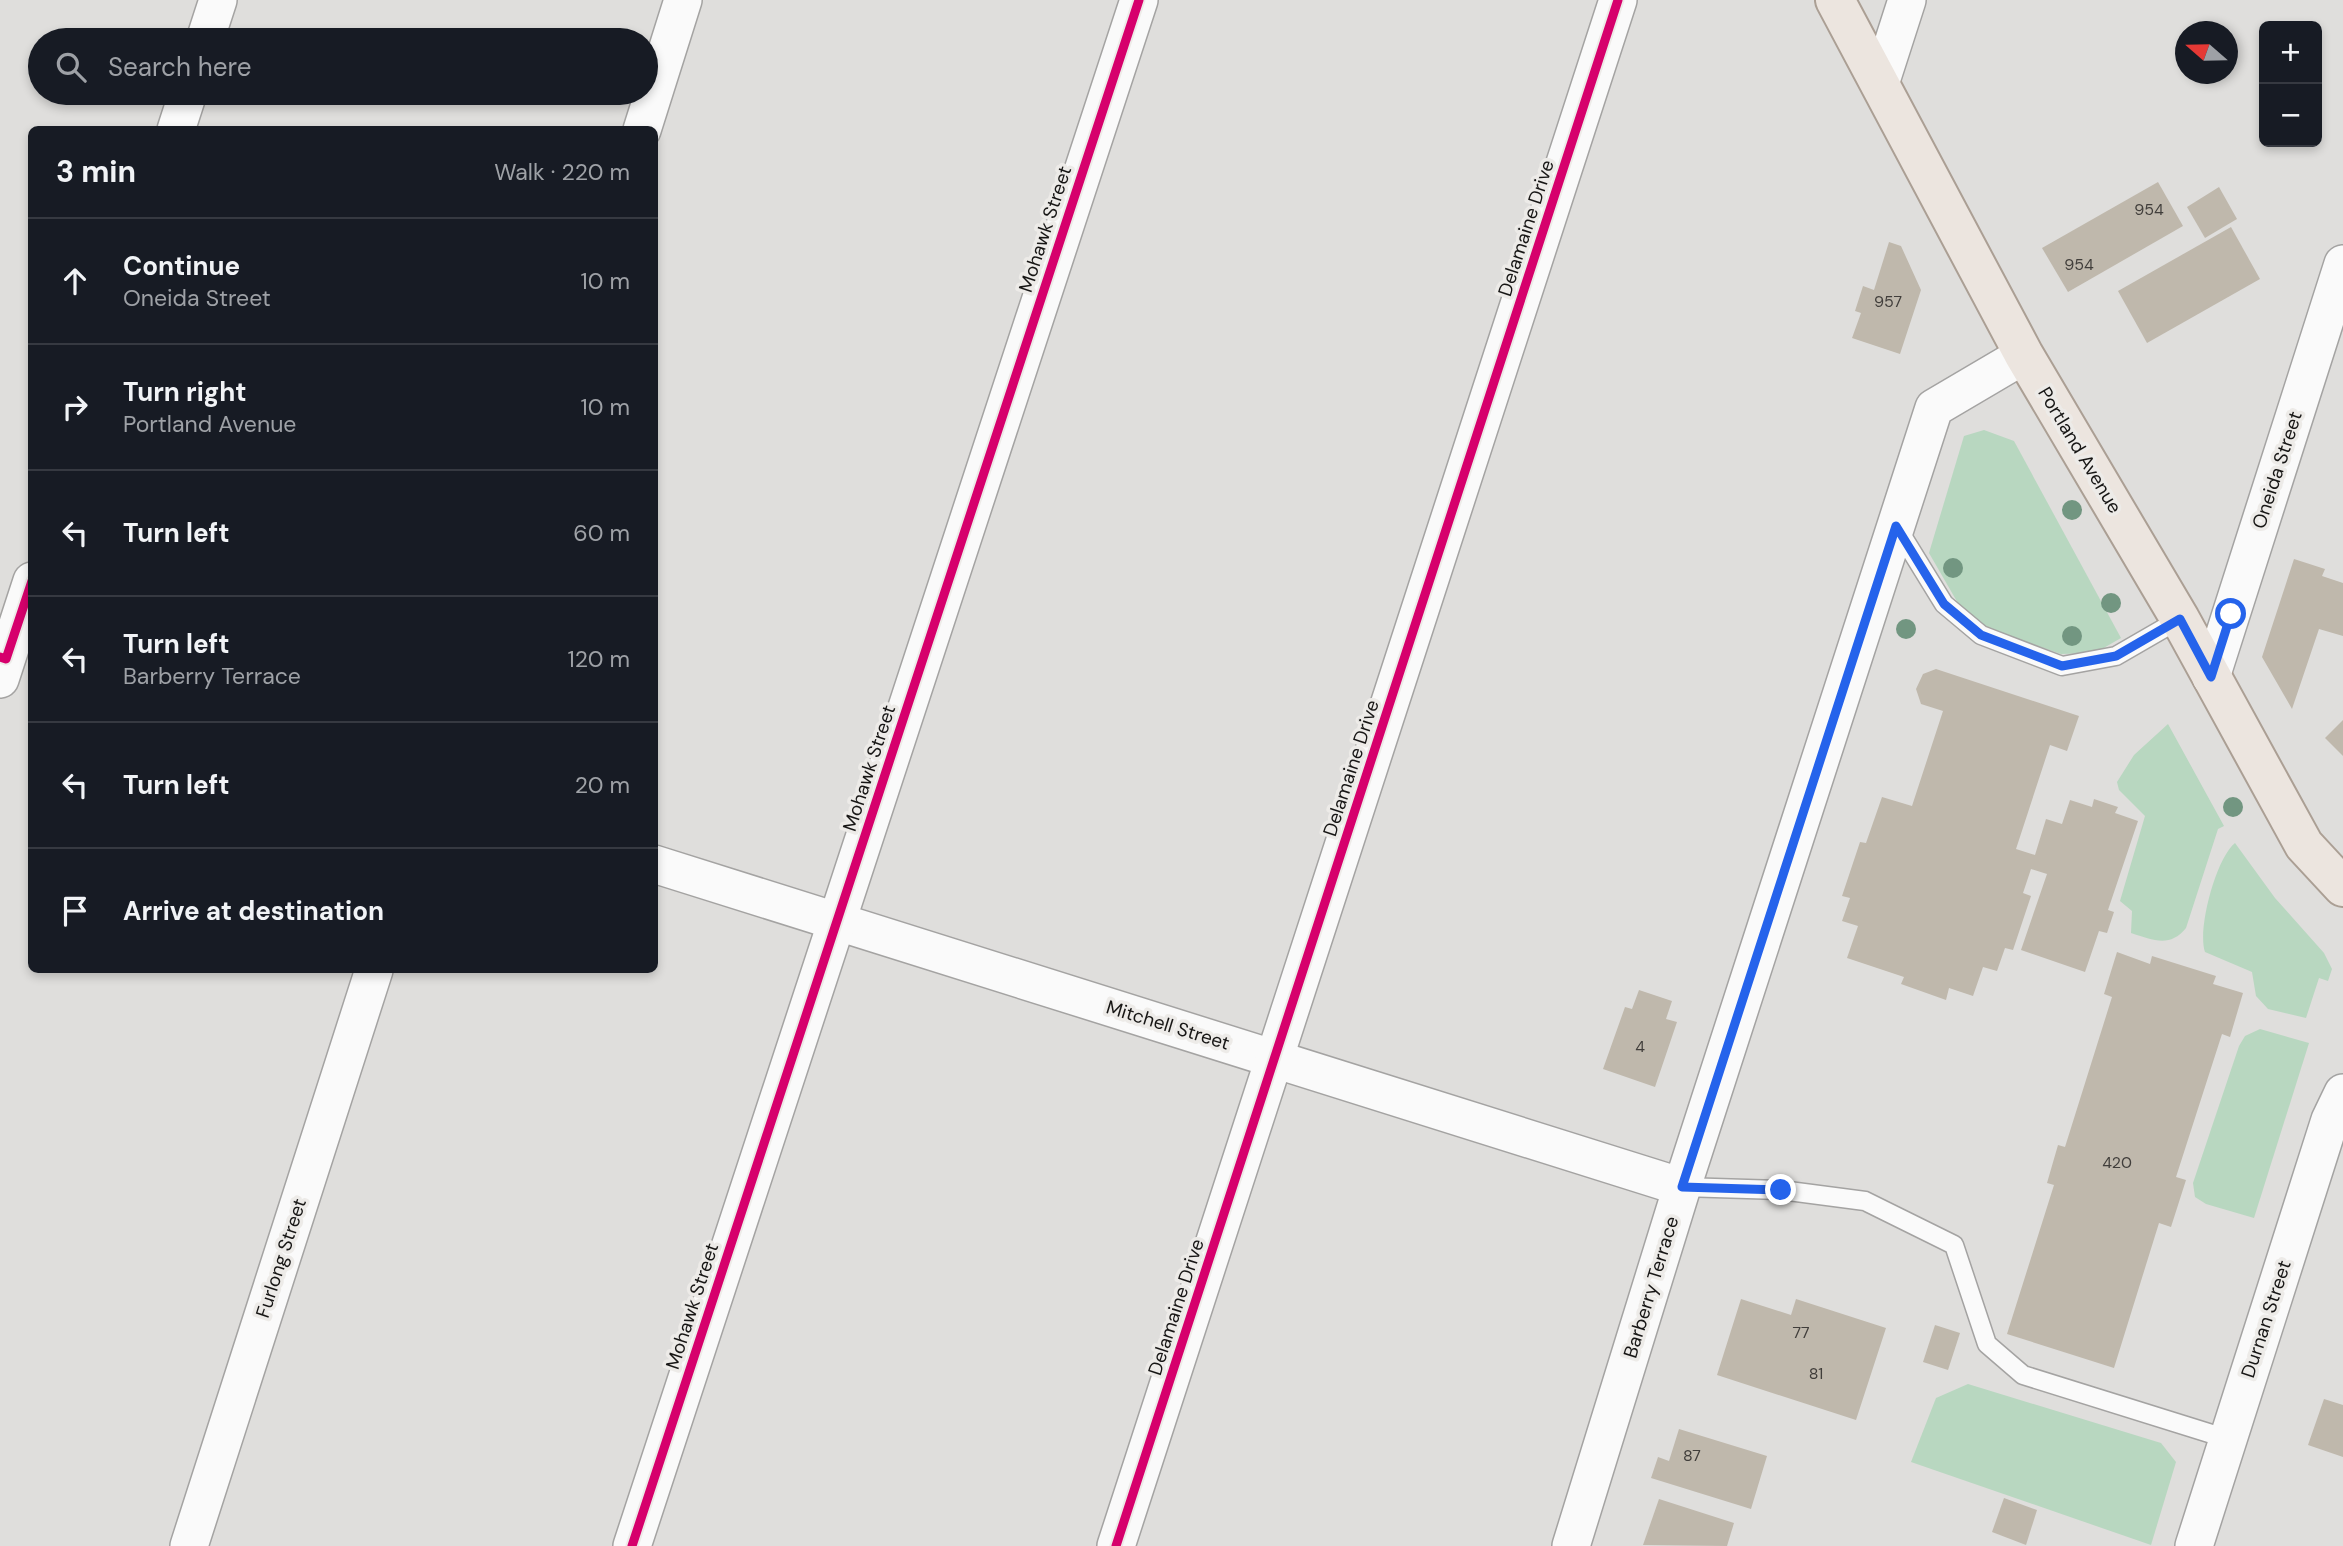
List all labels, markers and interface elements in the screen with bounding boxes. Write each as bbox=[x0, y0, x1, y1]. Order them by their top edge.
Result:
north arrow bbox=[2175, 21, 2238, 84]
map controls bbox=[2259, 21, 2322, 147]
button: + bbox=[2259, 21, 2322, 84]
search box bbox=[28, 28, 658, 105]
icon: search bbox=[52, 48, 90, 86]
text: Search here bbox=[108, 50, 251, 84]
button: − bbox=[2259, 84, 2322, 147]
text: 3 min bbox=[56, 152, 136, 191]
text: Walk · 220 m bbox=[494, 157, 630, 187]
street label: Delamaine Drive bbox=[1492, 157, 1560, 299]
street label: Mohawk Street bbox=[1013, 163, 1077, 295]
house number: 954 bbox=[2134, 199, 2164, 220]
text: Continue bbox=[123, 249, 240, 283]
house number: 954 bbox=[2064, 254, 2094, 275]
icon: ahead bbox=[56, 262, 94, 300]
text: 10 m bbox=[580, 266, 630, 296]
text: Oneida Street bbox=[123, 283, 271, 313]
house number: 957 bbox=[1874, 291, 1902, 312]
text: Turn right bbox=[123, 375, 247, 409]
street label: Portland Avenue bbox=[2032, 382, 2128, 518]
icon: right bbox=[56, 388, 94, 426]
text: 10 m bbox=[580, 392, 630, 422]
street label: Oneida Street bbox=[2246, 408, 2308, 532]
text: Portland Avenue bbox=[123, 409, 296, 439]
icon: left bbox=[56, 514, 94, 552]
text: Turn left bbox=[123, 516, 230, 550]
text: 60 m bbox=[573, 518, 630, 548]
route start bbox=[2215, 598, 2246, 629]
text: Turn left bbox=[123, 627, 230, 661]
icon: left bbox=[56, 640, 94, 678]
text: 120 m bbox=[567, 644, 630, 674]
text: Barberry Terrace bbox=[123, 661, 301, 691]
street label: Delamaine Drive bbox=[1317, 697, 1385, 839]
street label: Mohawk Street bbox=[837, 702, 901, 834]
icon: left bbox=[56, 766, 94, 804]
text: Turn left bbox=[123, 768, 230, 802]
text: 20 m bbox=[575, 770, 630, 800]
icon: arrive bbox=[56, 892, 94, 930]
text: Arrive at destination bbox=[123, 894, 384, 928]
street label: Mitchell Street bbox=[1103, 994, 1233, 1056]
house number: 4 bbox=[1635, 1036, 1645, 1057]
house number: 420 bbox=[2102, 1152, 2132, 1173]
route end bbox=[1765, 1174, 1796, 1205]
street label: Furlong Street bbox=[250, 1195, 312, 1321]
street label: Barberry Terrace bbox=[1618, 1213, 1684, 1361]
street label: Delamaine Drive bbox=[1142, 1236, 1210, 1378]
street label: Mohawk Street bbox=[660, 1240, 724, 1372]
street label: Durnan Street bbox=[2235, 1257, 2297, 1381]
house number: 77 bbox=[1792, 1322, 1810, 1343]
house number: 81 bbox=[1809, 1363, 1823, 1384]
house number: 87 bbox=[1683, 1445, 1701, 1466]

